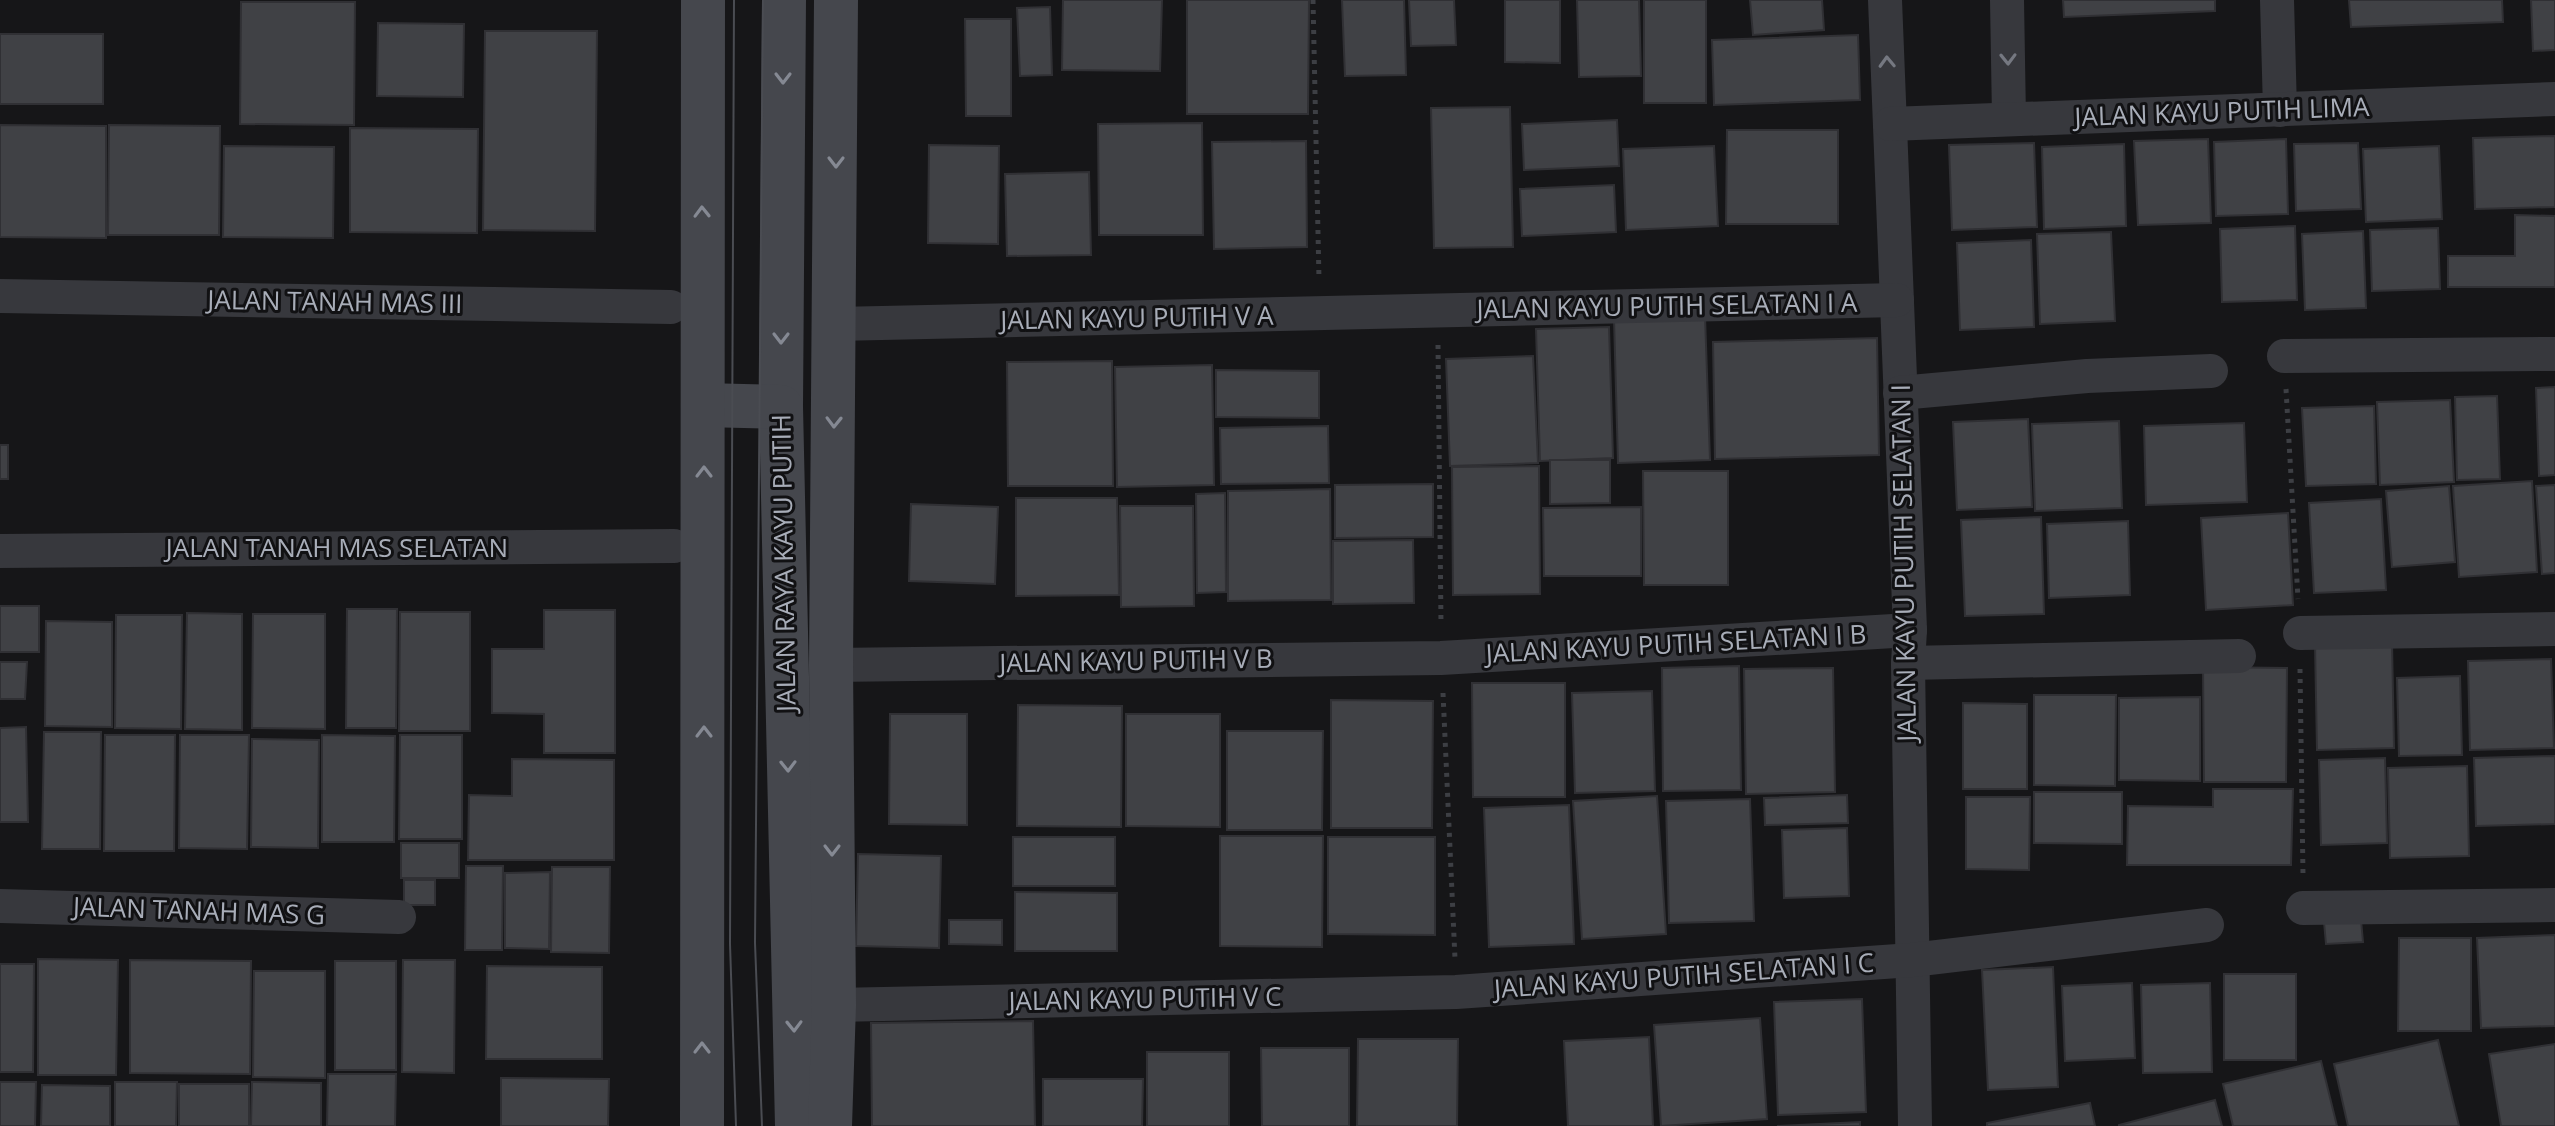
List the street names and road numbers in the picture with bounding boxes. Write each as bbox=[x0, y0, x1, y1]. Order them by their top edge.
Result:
street label: JALAN KAYU PUTIH LIMA bbox=[2071, 88, 2371, 134]
street label: JALAN TANAH MAS III bbox=[204, 281, 463, 321]
street label: JALAN KAYU PUTIH SELATAN I A bbox=[1473, 284, 1858, 326]
street label: JALAN KAYU PUTIH V A bbox=[997, 297, 1274, 337]
street label: JALAN KAYU PUTIH SELATAN I bbox=[1882, 384, 1924, 745]
street label: JALAN RAYA KAYU PUTIH bbox=[762, 414, 804, 715]
street label: JALAN TANAH MAS SELATAN bbox=[163, 529, 508, 565]
street label: JALAN KAYU PUTIH SELATAN I B bbox=[1482, 615, 1867, 671]
street label: JALAN KAYU PUTIH V B bbox=[996, 640, 1273, 680]
street label: JALAN TANAH MAS G bbox=[69, 888, 326, 932]
street label: JALAN KAYU PUTIH SELATAN I C bbox=[1490, 944, 1875, 1006]
street label: JALAN KAYU PUTIH V C bbox=[1005, 978, 1282, 1018]

